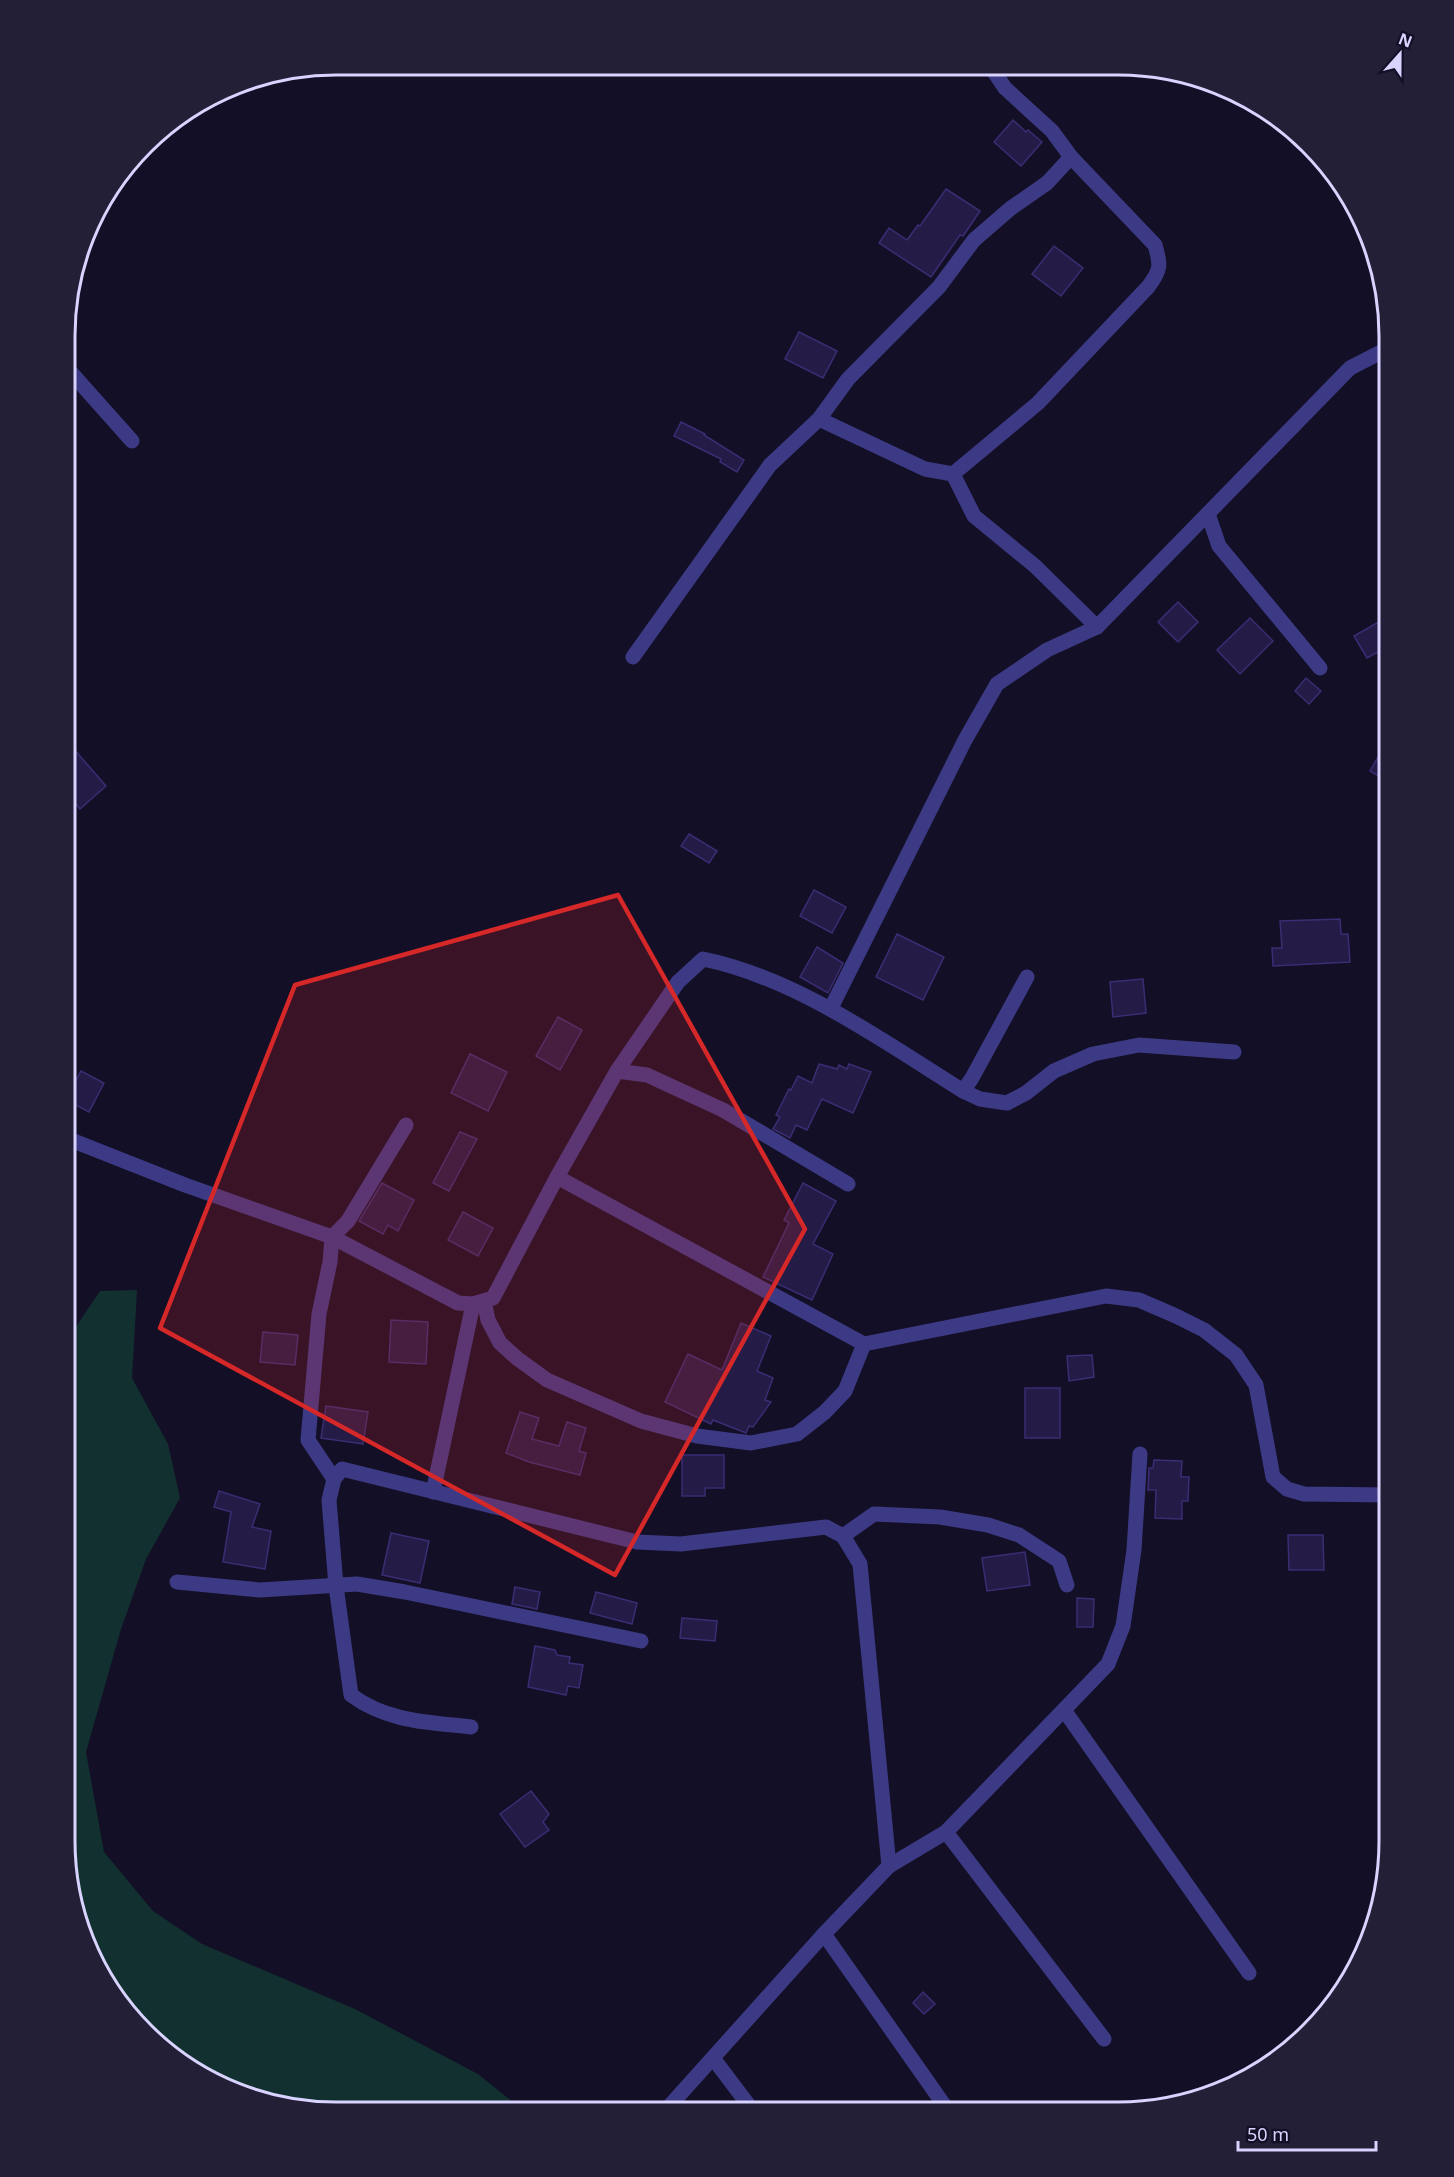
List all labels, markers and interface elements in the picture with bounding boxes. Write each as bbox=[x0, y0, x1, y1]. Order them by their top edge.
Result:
north arrow bbox=[1370, 24, 1430, 84]
text: N bbox=[1395, 27, 1415, 53]
scale bar bbox=[1238, 2114, 1376, 2152]
text: 50 m bbox=[1247, 2122, 1289, 2146]

